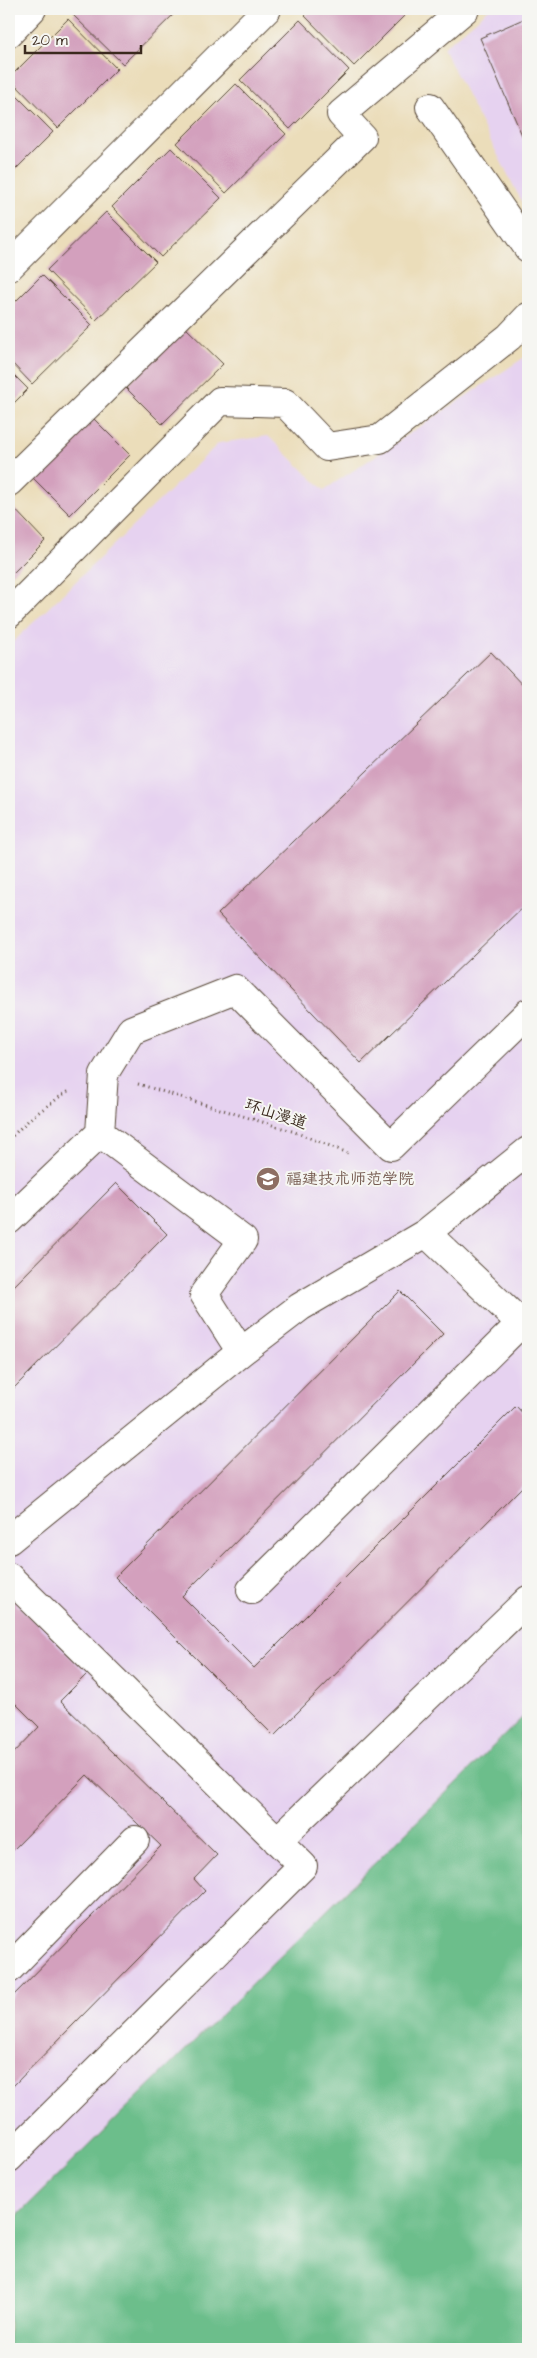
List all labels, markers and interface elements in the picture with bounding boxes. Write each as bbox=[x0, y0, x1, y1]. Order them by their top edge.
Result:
scale bar bbox=[25, 22, 141, 54]
text: 20 m bbox=[32, 30, 68, 51]
street label: 环山漫道 bbox=[242, 1094, 310, 1134]
school or university icon: 福建技术师范学院 bbox=[255, 1166, 281, 1192]
place label: 福建技术师范学院 bbox=[286, 1168, 414, 1190]

